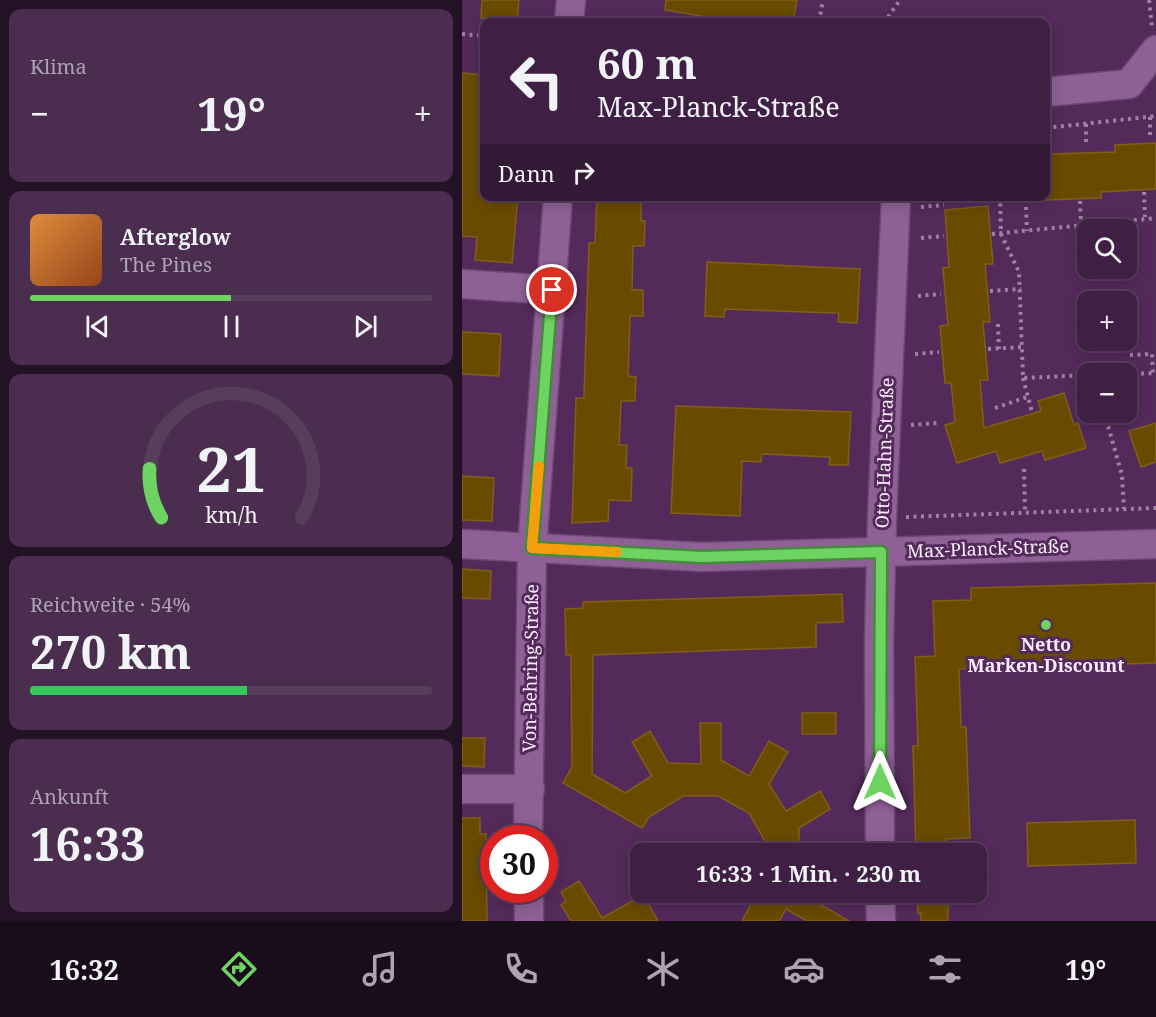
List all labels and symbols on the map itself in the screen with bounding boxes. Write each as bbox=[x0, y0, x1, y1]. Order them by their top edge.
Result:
pin bbox=[526, 264, 577, 315]
street label: Otto-Hahn-Straße bbox=[869, 377, 899, 529]
street label: Max-Planck-Straße bbox=[907, 533, 1069, 563]
street label: Von-Behring-Straße bbox=[517, 584, 543, 752]
marker: Netto Marken-Discount bbox=[1039, 618, 1053, 632]
place label: Netto Marken-Discount bbox=[968, 632, 1124, 677]
position arrow bbox=[848, 750, 912, 814]
speed limit sign: 30 bbox=[480, 825, 558, 903]

